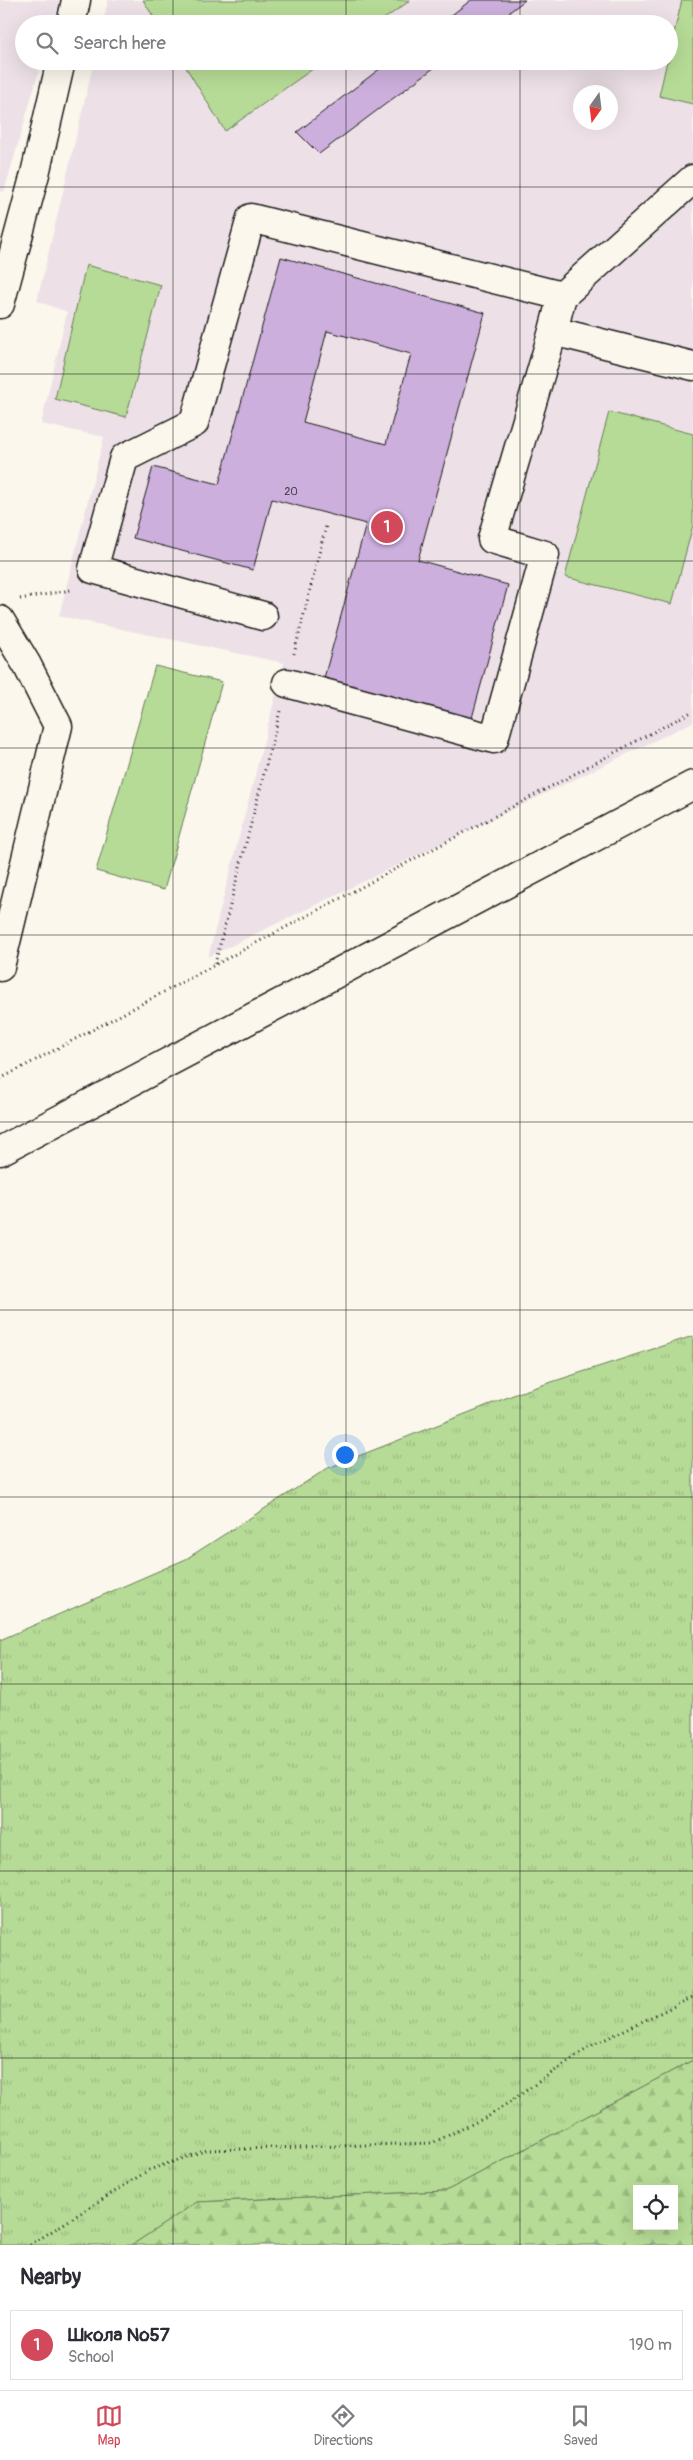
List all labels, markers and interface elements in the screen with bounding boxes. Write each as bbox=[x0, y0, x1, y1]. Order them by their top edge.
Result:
search box bbox=[15, 15, 678, 70]
icon: search bbox=[33, 29, 61, 57]
text: Search here bbox=[73, 31, 166, 55]
north arrow bbox=[573, 85, 618, 130]
house number: 20 bbox=[284, 485, 298, 498]
pin: 1 bbox=[371, 508, 403, 546]
your location bbox=[332, 1442, 358, 1468]
map controls bbox=[633, 2185, 678, 2230]
button: locate bbox=[633, 2185, 678, 2230]
text: Nearby bbox=[20, 2264, 81, 2291]
text: Школа №57 bbox=[68, 2323, 170, 2347]
text: 1 bbox=[34, 2335, 40, 2355]
text: 190 m bbox=[629, 2335, 672, 2355]
text: School bbox=[68, 2347, 114, 2367]
tab: Map bbox=[95, 2402, 123, 2449]
tab: Directions bbox=[313, 2402, 373, 2449]
tab: Saved bbox=[563, 2402, 598, 2449]

